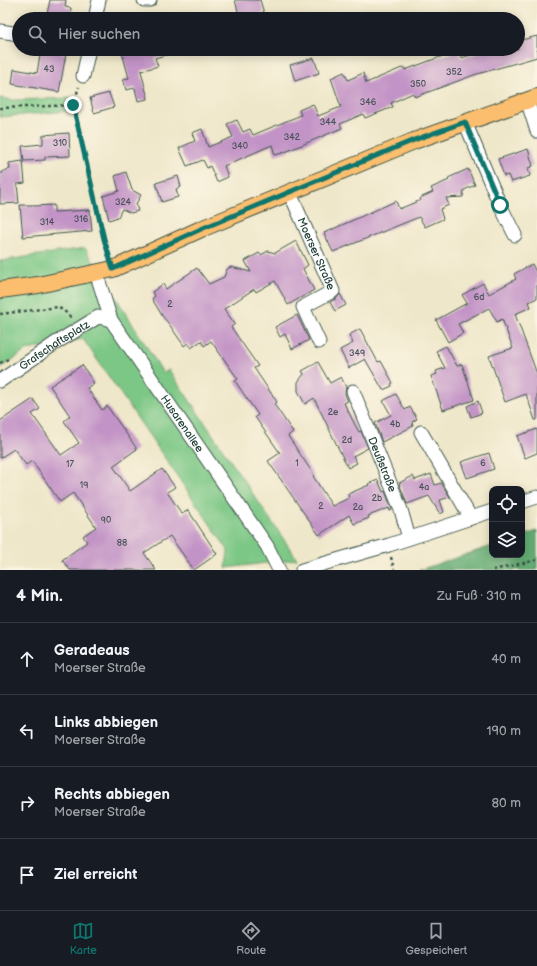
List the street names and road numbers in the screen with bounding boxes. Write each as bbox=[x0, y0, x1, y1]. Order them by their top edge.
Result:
street label: Moerser Straße bbox=[295, 215, 338, 292]
street label: Grafschaftsplatz bbox=[17, 317, 92, 372]
street label: Husarenallee bbox=[158, 392, 207, 455]
street label: Deußstraße bbox=[366, 435, 400, 494]

